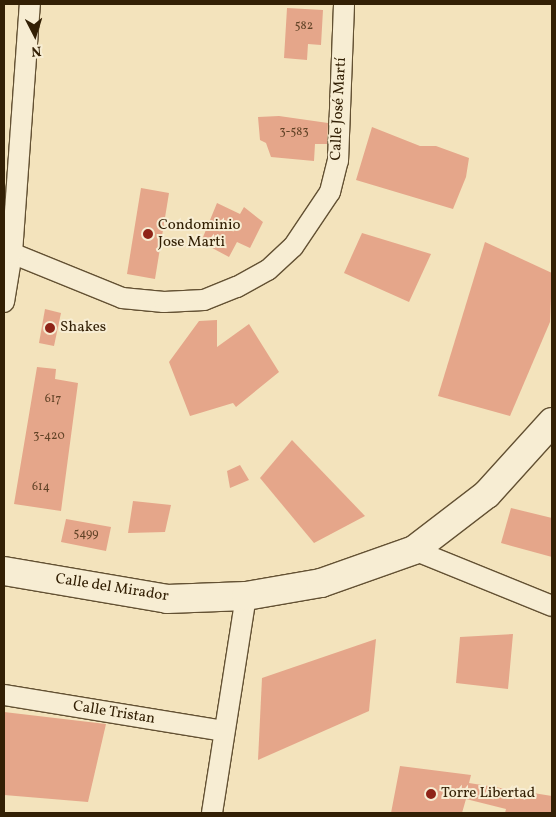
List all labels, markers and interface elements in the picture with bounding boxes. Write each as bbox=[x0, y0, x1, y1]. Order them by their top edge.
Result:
north arrow bbox=[10, 10, 60, 60]
house number: 582 bbox=[295, 20, 313, 34]
text: N bbox=[30, 41, 42, 60]
street label: Calle José Martí bbox=[327, 57, 351, 161]
house number: 3-583 bbox=[279, 126, 309, 140]
place label: Condominio Jose Marti bbox=[158, 216, 240, 251]
marker: Condominio Jose Marti bbox=[142, 228, 154, 240]
place label: Shakes bbox=[60, 319, 106, 337]
marker: Shakes bbox=[44, 322, 56, 334]
house number: 617 bbox=[45, 393, 61, 407]
house number: 3-420 bbox=[33, 430, 65, 444]
house number: 614 bbox=[32, 481, 50, 495]
house number: 5499 bbox=[73, 528, 99, 542]
street label: Calle del Mirador bbox=[54, 570, 170, 606]
street label: Calle Tristan bbox=[71, 698, 157, 728]
place label: Torre Libertad bbox=[441, 785, 535, 803]
marker: Torre Libertad bbox=[425, 788, 437, 800]

